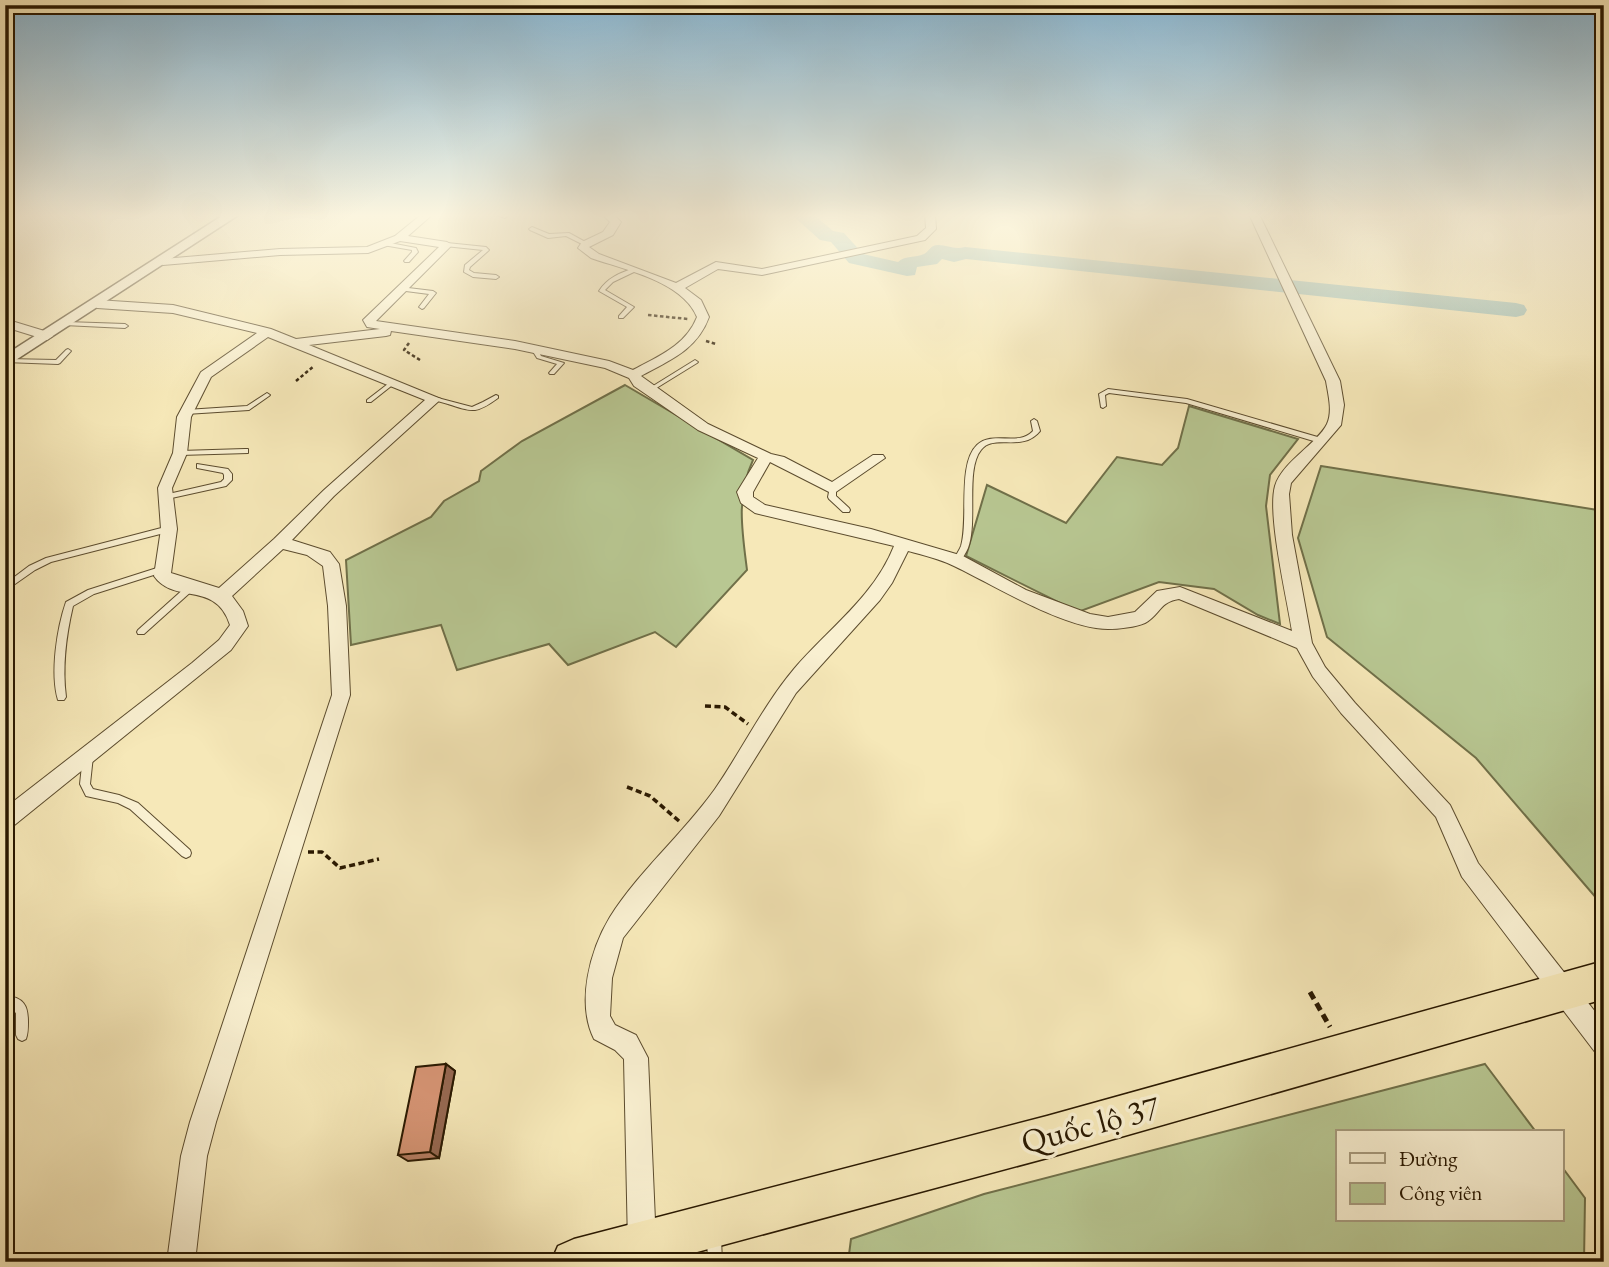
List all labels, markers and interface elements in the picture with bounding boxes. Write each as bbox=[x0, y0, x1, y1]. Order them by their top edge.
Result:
street label: Quốc lộ 37 bbox=[1016, 1085, 1164, 1163]
legend bbox=[1336, 1130, 1564, 1222]
text: Đường bbox=[1399, 1145, 1458, 1172]
text: Công viên bbox=[1399, 1179, 1482, 1206]

